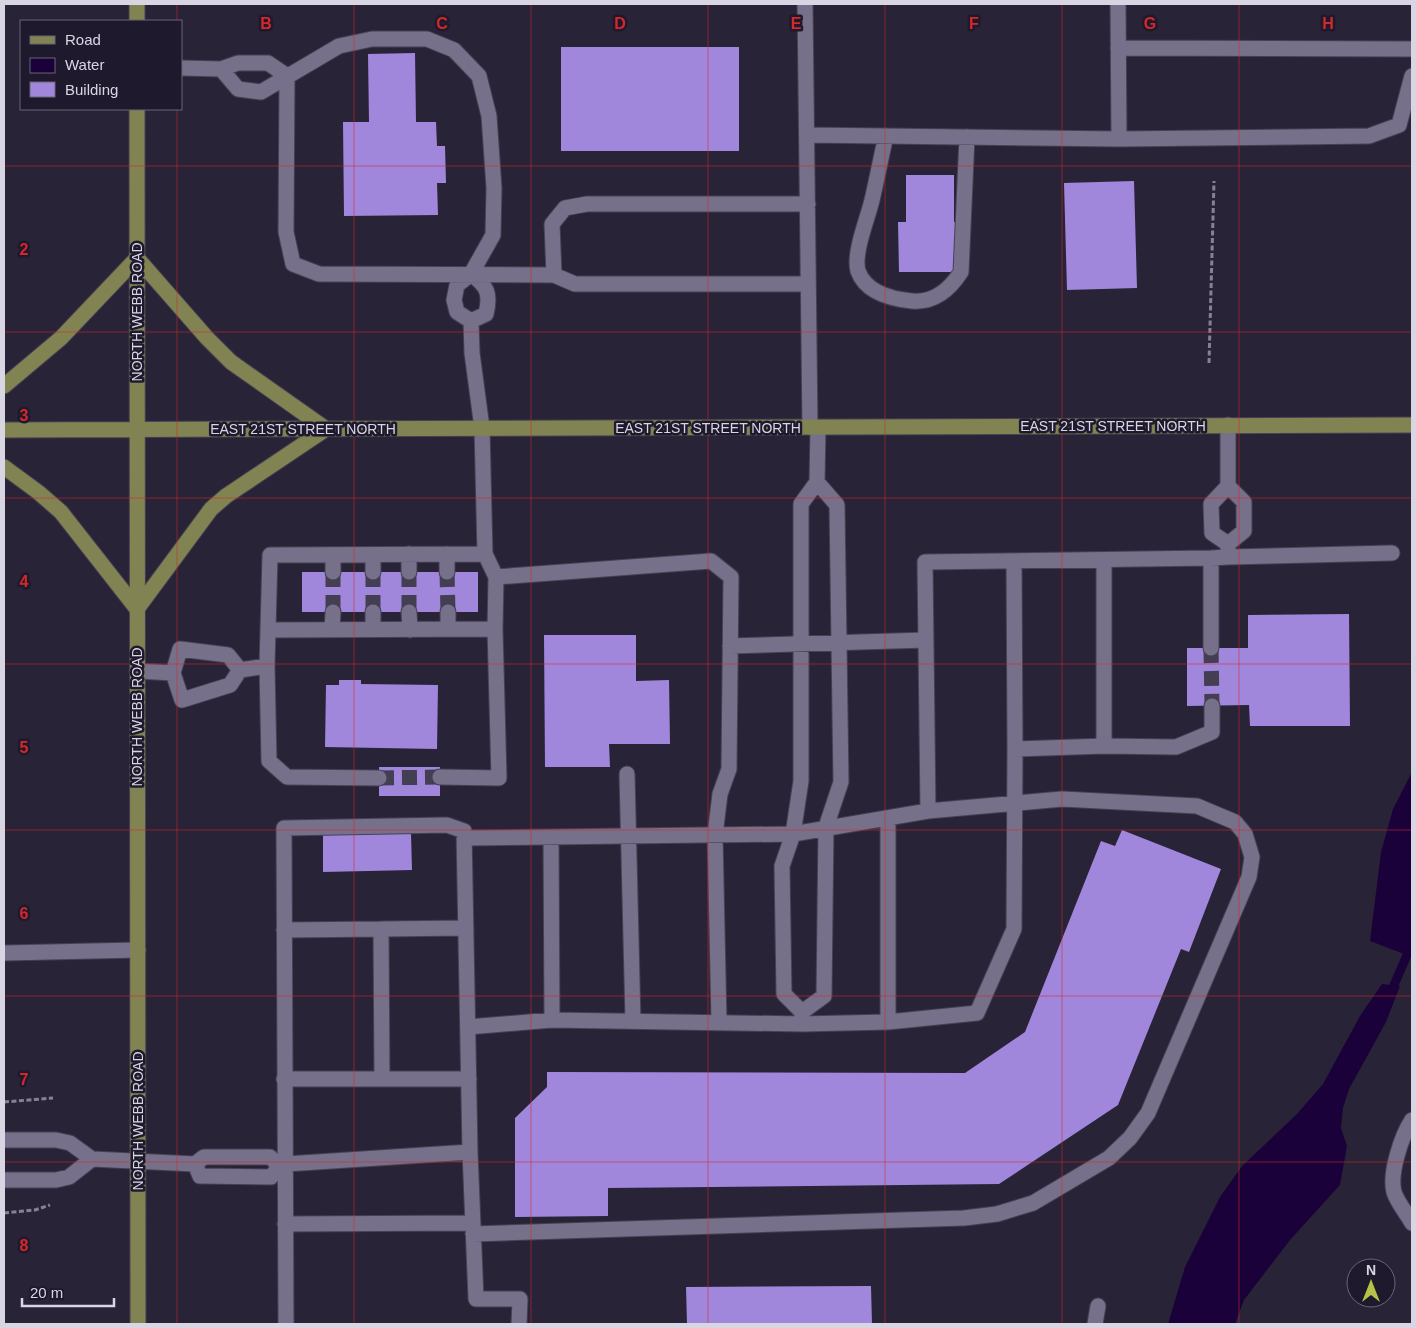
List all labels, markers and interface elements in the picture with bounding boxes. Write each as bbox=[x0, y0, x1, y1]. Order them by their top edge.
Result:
text: B bbox=[260, 15, 272, 32]
text: C bbox=[436, 15, 448, 32]
text: D bbox=[614, 15, 626, 32]
text: E bbox=[791, 15, 802, 32]
text: F bbox=[969, 15, 979, 32]
text: G bbox=[1144, 15, 1156, 32]
text: H bbox=[1322, 15, 1334, 32]
legend bbox=[20, 20, 182, 110]
text: Road bbox=[65, 31, 101, 48]
text: Water bbox=[65, 56, 104, 73]
text: Building bbox=[65, 81, 118, 98]
text: 2 bbox=[20, 241, 29, 258]
street label: NORTH WEBB ROAD bbox=[129, 243, 145, 381]
text: 3 bbox=[20, 407, 29, 424]
street label: EAST 21ST STREET NORTH bbox=[1020, 418, 1206, 434]
street label: EAST 21ST STREET NORTH bbox=[615, 420, 801, 436]
street label: EAST 21ST STREET NORTH bbox=[210, 421, 396, 437]
text: 4 bbox=[20, 573, 29, 590]
street label: NORTH WEBB ROAD bbox=[129, 648, 145, 786]
text: 5 bbox=[20, 739, 29, 756]
text: 6 bbox=[20, 905, 29, 922]
street label: NORTH WEBB ROAD bbox=[130, 1052, 146, 1190]
text: 7 bbox=[20, 1071, 29, 1088]
text: 8 bbox=[20, 1237, 29, 1254]
north arrow bbox=[1346, 1258, 1396, 1308]
text: N bbox=[1366, 1262, 1376, 1278]
scale bar bbox=[22, 1276, 115, 1308]
text: 20 m bbox=[30, 1284, 63, 1301]

